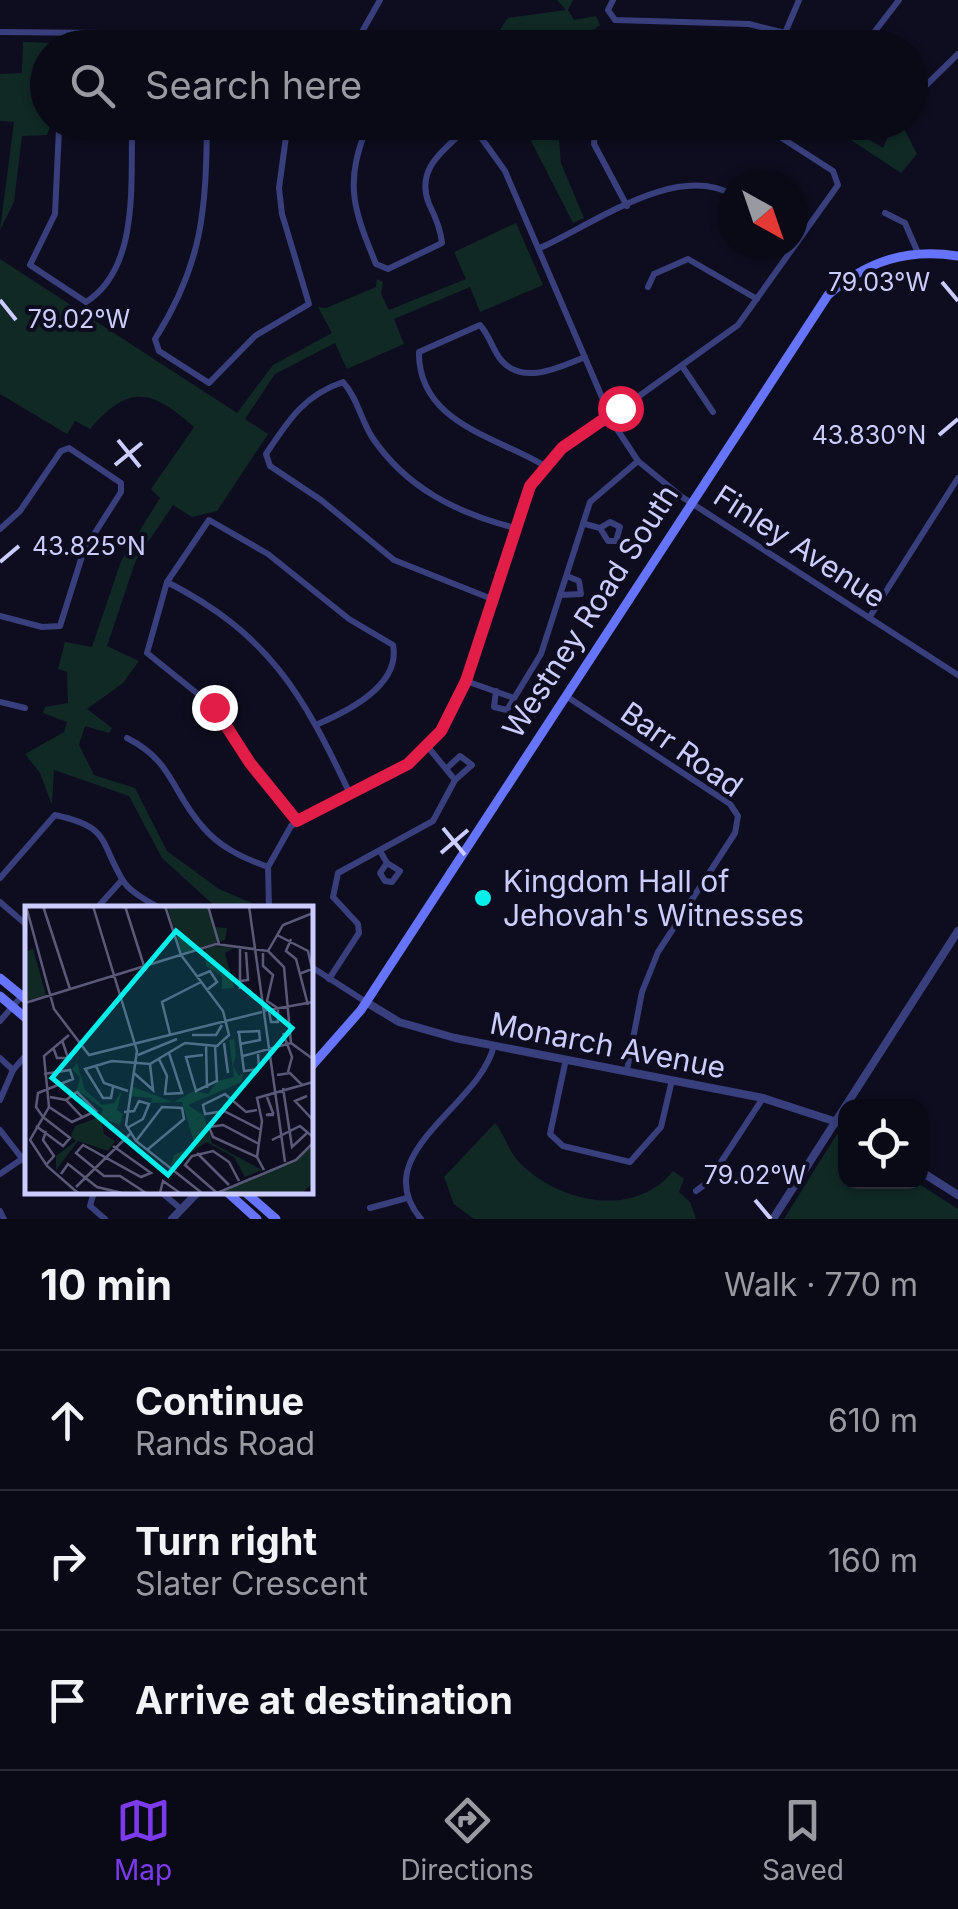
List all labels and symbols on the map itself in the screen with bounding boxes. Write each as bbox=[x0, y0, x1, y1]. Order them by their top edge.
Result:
north arrow bbox=[718, 170, 808, 260]
text: 79.03°W bbox=[828, 267, 930, 297]
text: 79.02°W bbox=[28, 304, 130, 334]
route start bbox=[598, 386, 644, 432]
text: 43.830°N bbox=[812, 420, 926, 450]
street label: Finley Avenue bbox=[707, 477, 893, 615]
street label: Westney Road South bbox=[495, 478, 685, 744]
text: 43.825°N bbox=[32, 531, 146, 561]
route end bbox=[192, 685, 238, 731]
street label: Barr Road bbox=[614, 694, 750, 804]
place label: Kingdom Hall of Jehovah's Witnesses bbox=[503, 863, 804, 933]
marker: Kingdom Hall of Jehovah's Witnesses bbox=[472, 887, 494, 909]
inset map bbox=[25, 906, 312, 1194]
street label: Monarch Avenue bbox=[487, 1005, 729, 1085]
text: 79.02°W bbox=[704, 1160, 806, 1190]

